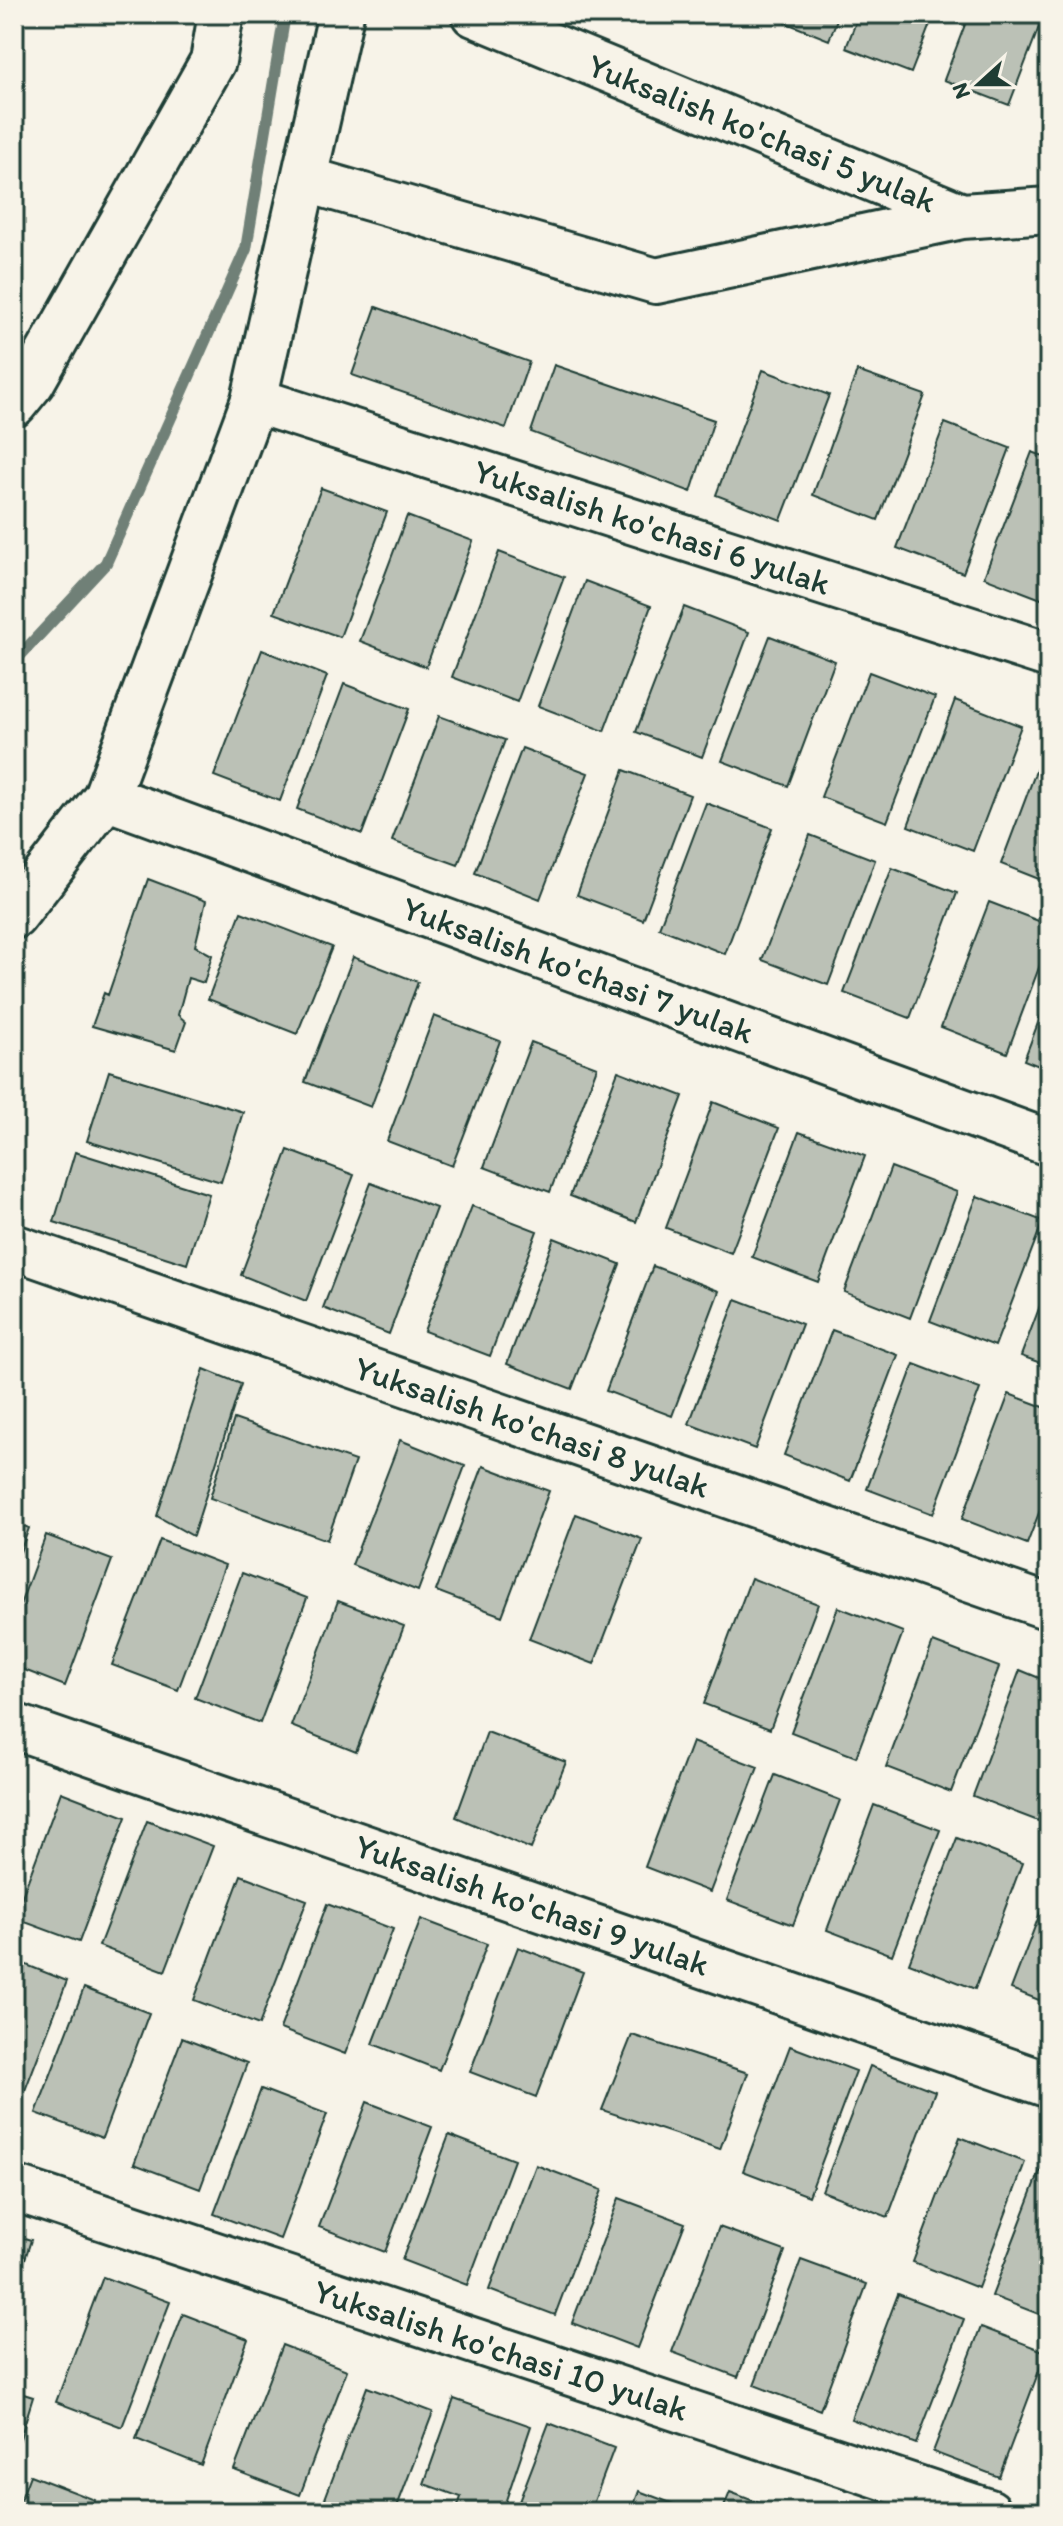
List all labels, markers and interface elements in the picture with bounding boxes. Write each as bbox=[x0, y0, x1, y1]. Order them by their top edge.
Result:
street label: Yuksalish ko'chasi 5 yulak bbox=[582, 44, 942, 222]
north arrow bbox=[939, 44, 1019, 124]
text: N bbox=[946, 79, 976, 103]
street label: Yuksalish ko'chasi 6 yulak bbox=[469, 450, 836, 604]
street label: Yuksalish ko'chasi 7 yulak bbox=[397, 887, 760, 1053]
street label: Yuksalish ko'chasi 8 yulak bbox=[349, 1347, 715, 1507]
street label: Yuksalish ko'chasi 9 yulak bbox=[350, 1825, 715, 1985]
street label: Yuksalish ko'chasi 10 yulak bbox=[309, 2270, 694, 2430]

